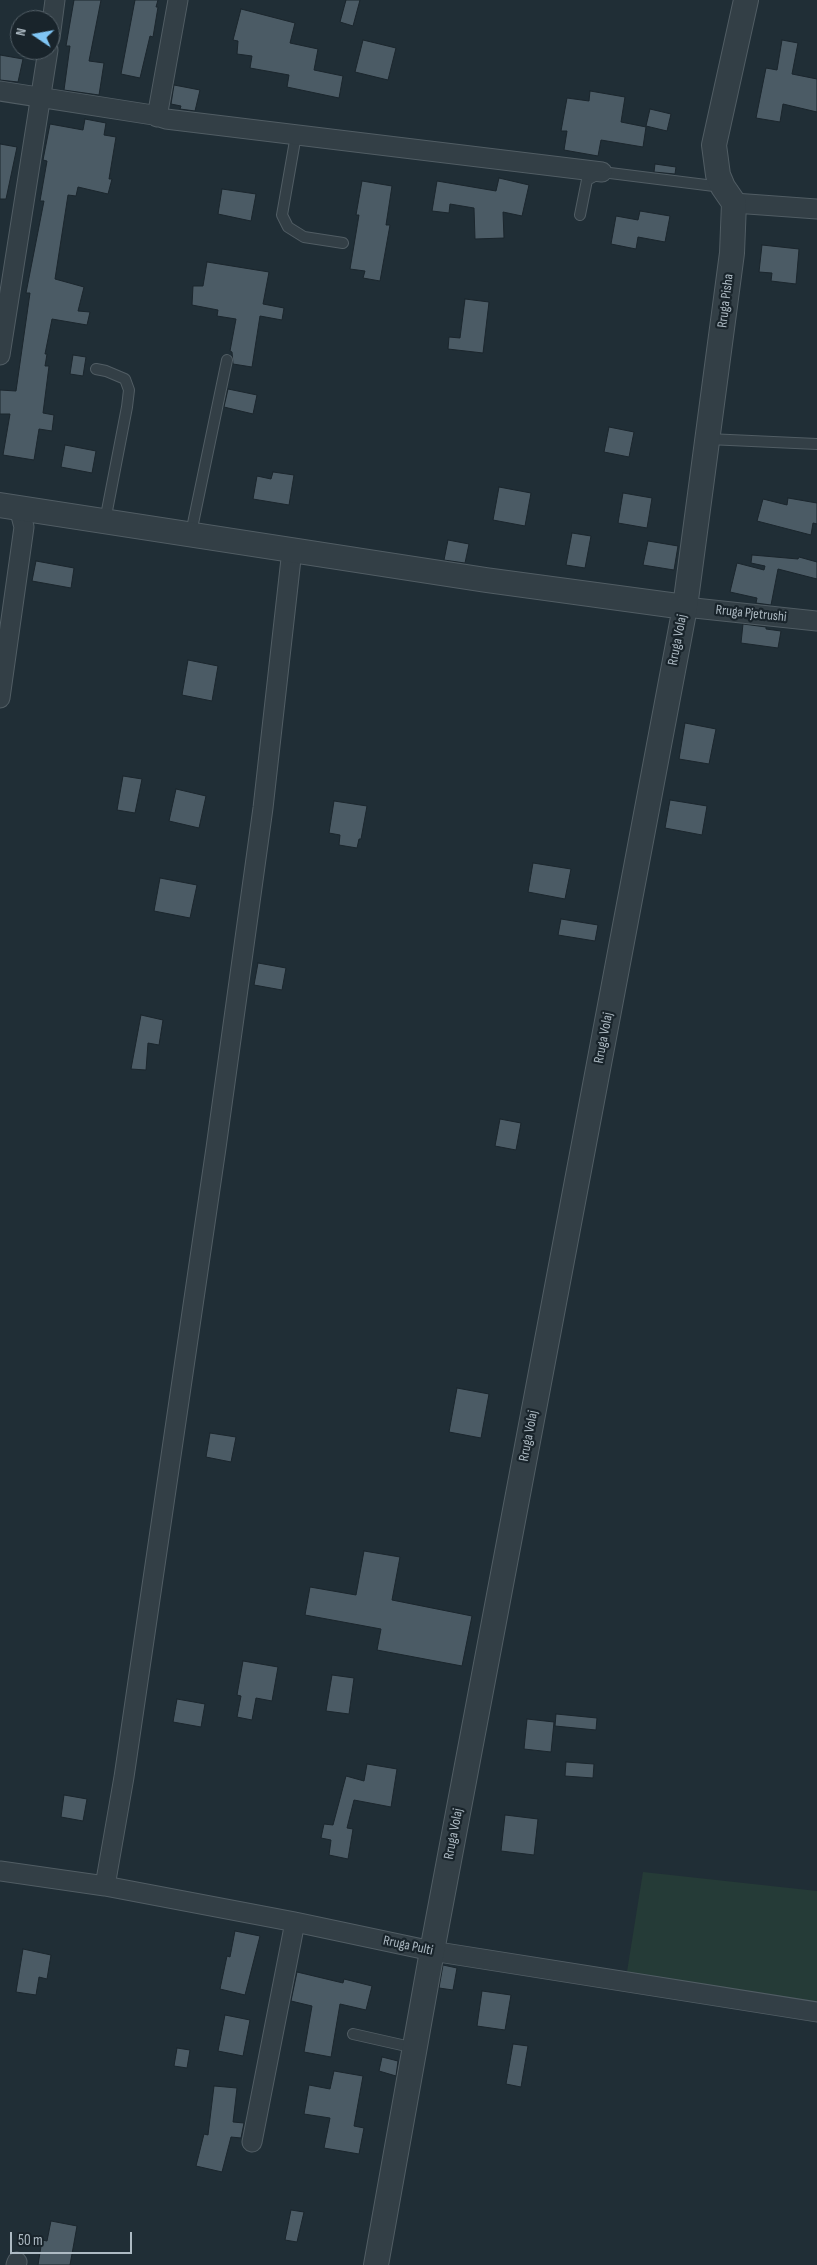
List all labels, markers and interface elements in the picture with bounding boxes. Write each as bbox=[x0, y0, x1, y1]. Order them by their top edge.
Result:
north arrow bbox=[10, 10, 60, 60]
text: N bbox=[12, 27, 30, 37]
street label: Rruga Pisha bbox=[714, 273, 738, 329]
street label: Rruga Pjetrushi bbox=[715, 602, 787, 626]
street label: Rruga Volaj bbox=[665, 613, 691, 667]
street label: Rruga Volaj bbox=[591, 1011, 617, 1065]
street label: Rruga Volaj bbox=[516, 1409, 542, 1463]
street label: Rruga Volaj bbox=[441, 1807, 467, 1861]
street label: Rruga Pulti bbox=[382, 1933, 434, 1959]
scale bar bbox=[12, 2222, 135, 2254]
text: 50 m bbox=[18, 2231, 43, 2250]

